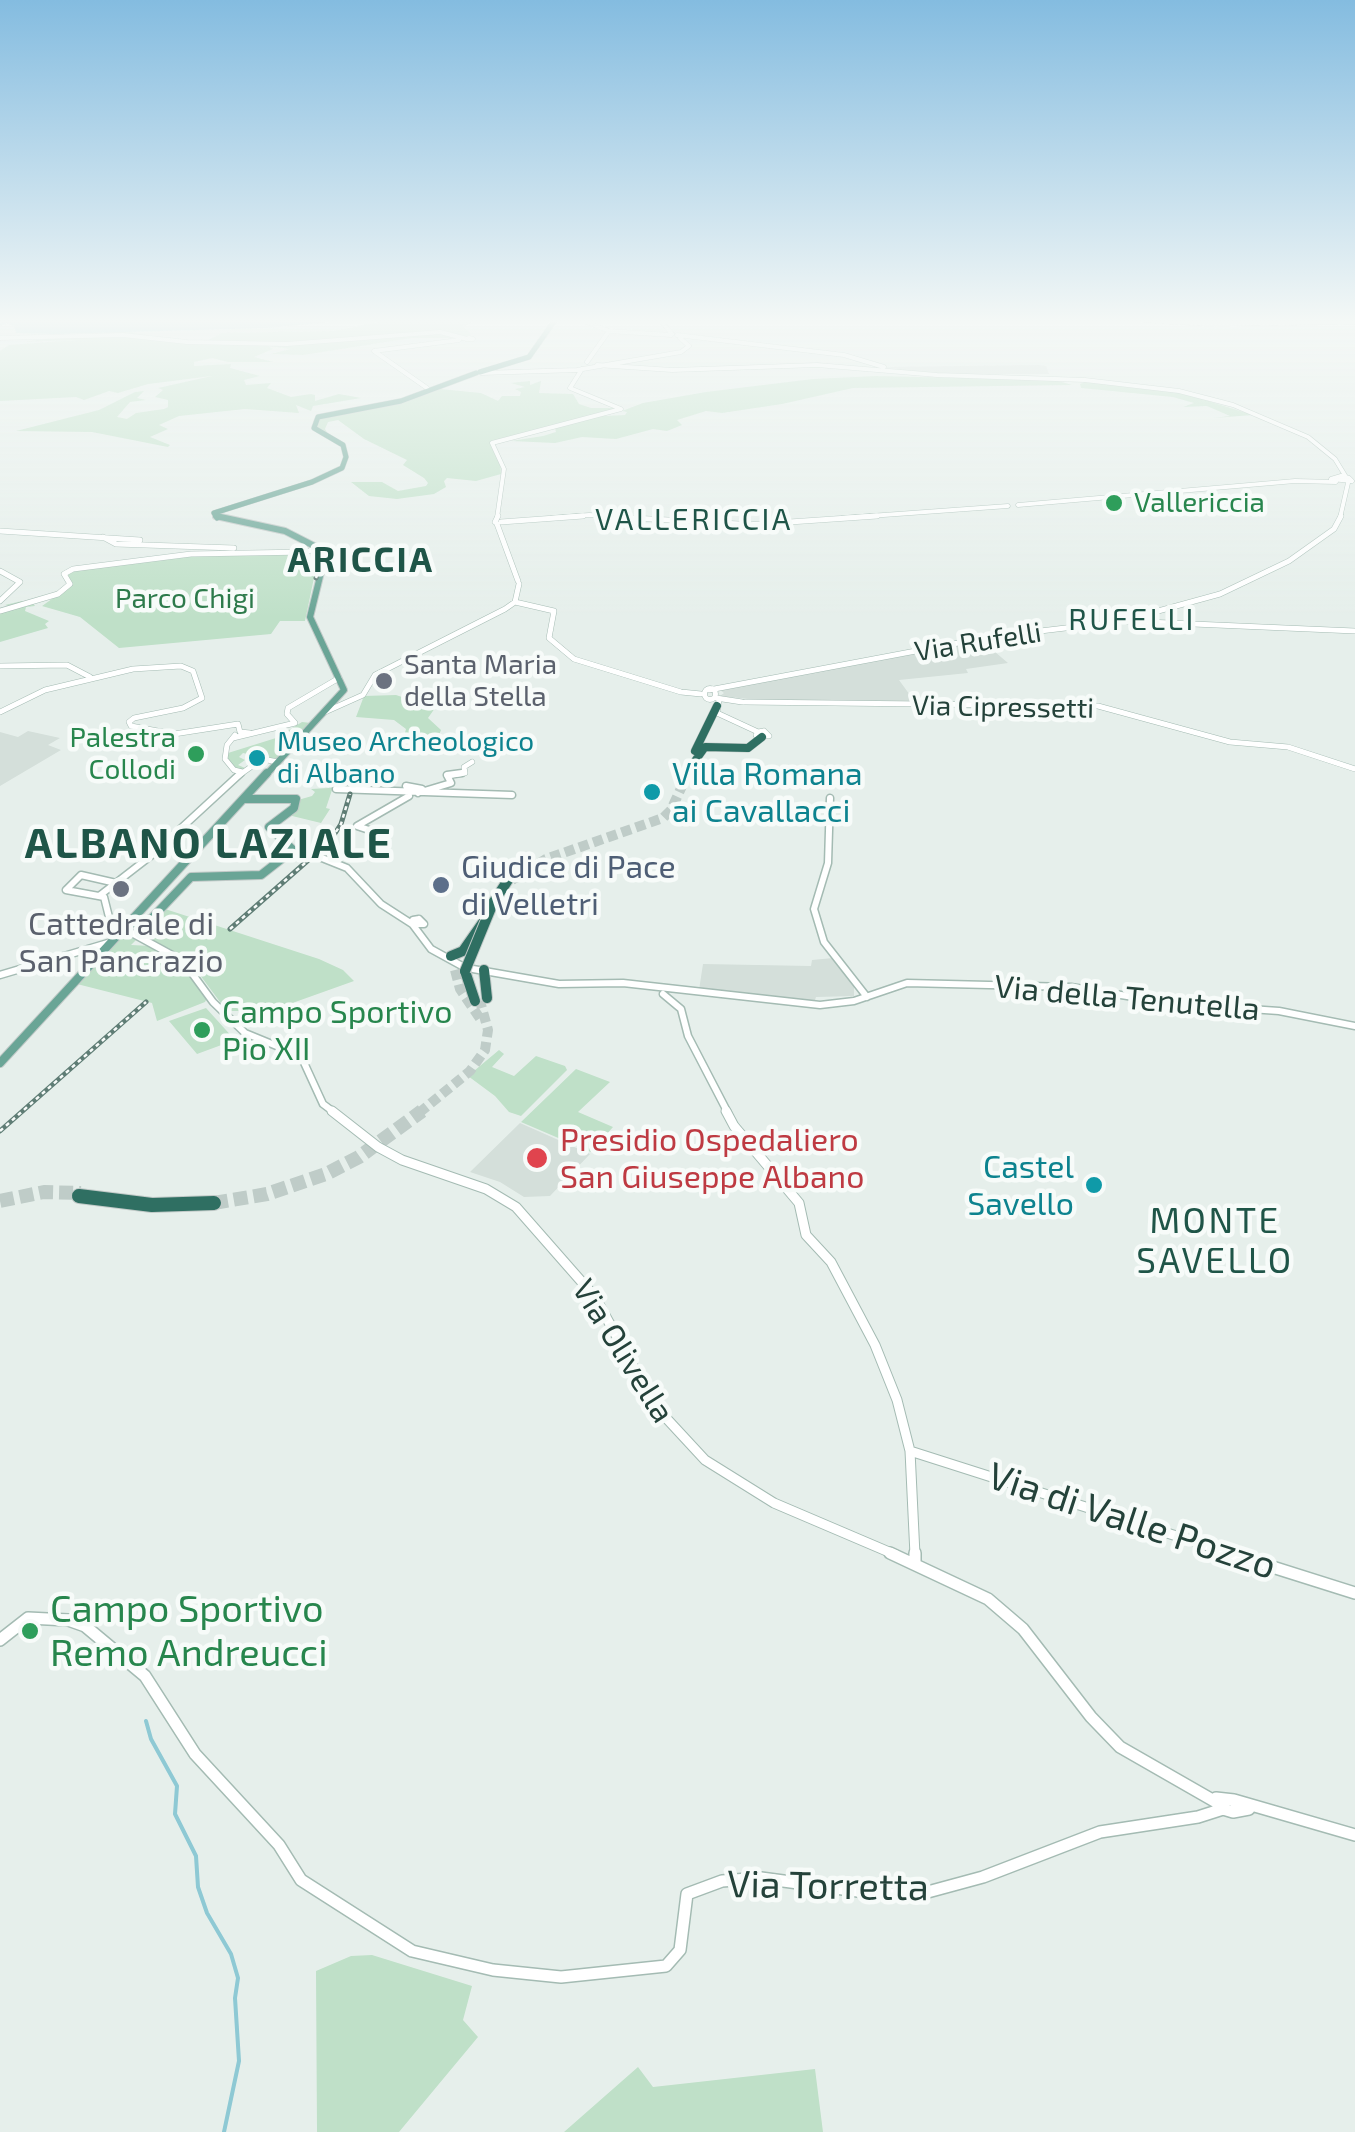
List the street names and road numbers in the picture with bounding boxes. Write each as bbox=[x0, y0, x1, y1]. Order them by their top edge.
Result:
street label: Via Rufelli bbox=[912, 615, 1044, 669]
street label: Via Cipressetti bbox=[912, 689, 1094, 725]
street label: Via della Tenutella bbox=[993, 967, 1261, 1029]
street label: Via Olivella bbox=[564, 1272, 682, 1430]
street label: Via di Valle Pozzo bbox=[982, 1453, 1282, 1589]
street label: Via Torretta bbox=[727, 1861, 929, 1911]

